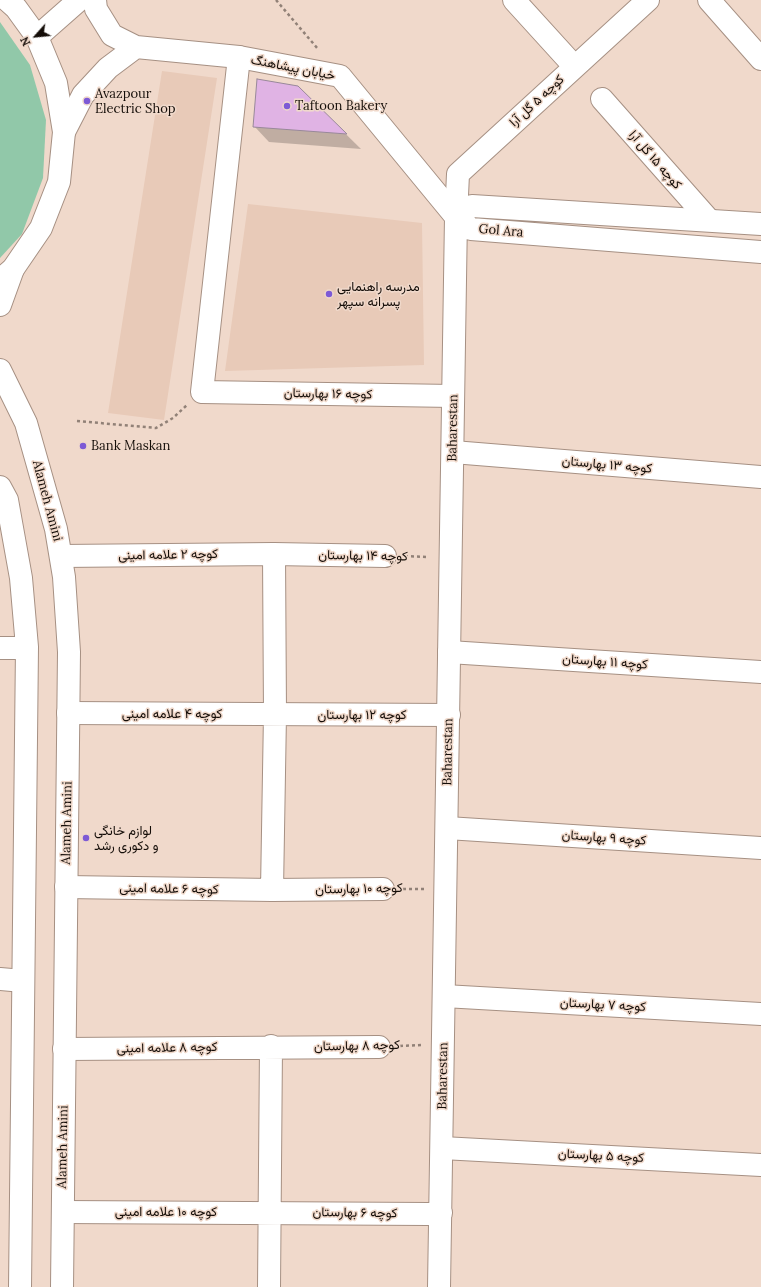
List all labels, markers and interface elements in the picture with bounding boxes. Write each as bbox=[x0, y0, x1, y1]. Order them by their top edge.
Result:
north arrow bbox=[16, 16, 56, 56]
text: N bbox=[17, 34, 33, 48]
street label: خیابان پیشاهنگ bbox=[250, 52, 336, 84]
street label: کوچه ۵ گل آرا bbox=[506, 72, 568, 130]
place label: Avazpour Electric Shop bbox=[95, 86, 176, 117]
marker: Avazpour Electric Shop bbox=[82, 96, 92, 106]
place label: Taftoon Bakery bbox=[295, 98, 387, 114]
marker: Taftoon Bakery bbox=[282, 101, 292, 111]
street label: کوچه ۱۵ گل آرا bbox=[625, 127, 685, 193]
street label: Gol Ara bbox=[478, 221, 524, 241]
place label: مدرسه راهنمایی پسرانه سپهر bbox=[337, 279, 420, 310]
marker: مدرسه راهنمایی پسرانه سپهر bbox=[324, 289, 334, 299]
street label: کوچه ۱۶ بهارستان bbox=[284, 385, 372, 403]
street label: Baharestan bbox=[445, 394, 461, 462]
place label: Bank Maskan bbox=[91, 438, 170, 454]
marker: Bank Maskan bbox=[78, 441, 88, 451]
street label: کوچه ۱۳ بهارستان bbox=[561, 453, 653, 477]
street label: Alameh Amini bbox=[29, 459, 65, 543]
street label: کوچه ۲ علامه امینی bbox=[118, 546, 218, 564]
street label: کوچه ۱۴ بهارستان bbox=[318, 547, 408, 565]
street label: کوچه ۱۱ بهارستان bbox=[562, 651, 648, 673]
street label: کوچه ۴ علامه امینی bbox=[122, 706, 222, 722]
street label: کوچه ۱۲ بهارستان bbox=[318, 707, 406, 723]
street label: Baharestan bbox=[440, 718, 456, 786]
street label: Alameh Amini bbox=[58, 781, 76, 865]
place label: لوازم خانگی و دکوری رشد bbox=[94, 823, 158, 854]
street label: کوچه ۹ بهارستان bbox=[561, 827, 647, 849]
marker: لوازم خانگی و دکوری رشد bbox=[81, 833, 91, 843]
street label: کوچه ۶ علامه امینی bbox=[119, 880, 219, 898]
street label: کوچه ۱۰ بهارستان bbox=[315, 880, 403, 898]
street label: کوچه ۷ بهارستان bbox=[560, 995, 646, 1015]
street label: کوچه ۸ بهارستان bbox=[314, 1037, 400, 1055]
street label: کوچه ۸ علامه امینی bbox=[117, 1039, 217, 1057]
street label: Baharestan bbox=[435, 1042, 451, 1110]
street label: Alameh Amini bbox=[54, 1105, 72, 1189]
street label: کوچه ۵ بهارستان bbox=[558, 1146, 644, 1166]
street label: کوچه ۱۰ علامه امینی bbox=[115, 1204, 217, 1220]
street label: کوچه ۶ بهارستان bbox=[312, 1204, 398, 1222]

